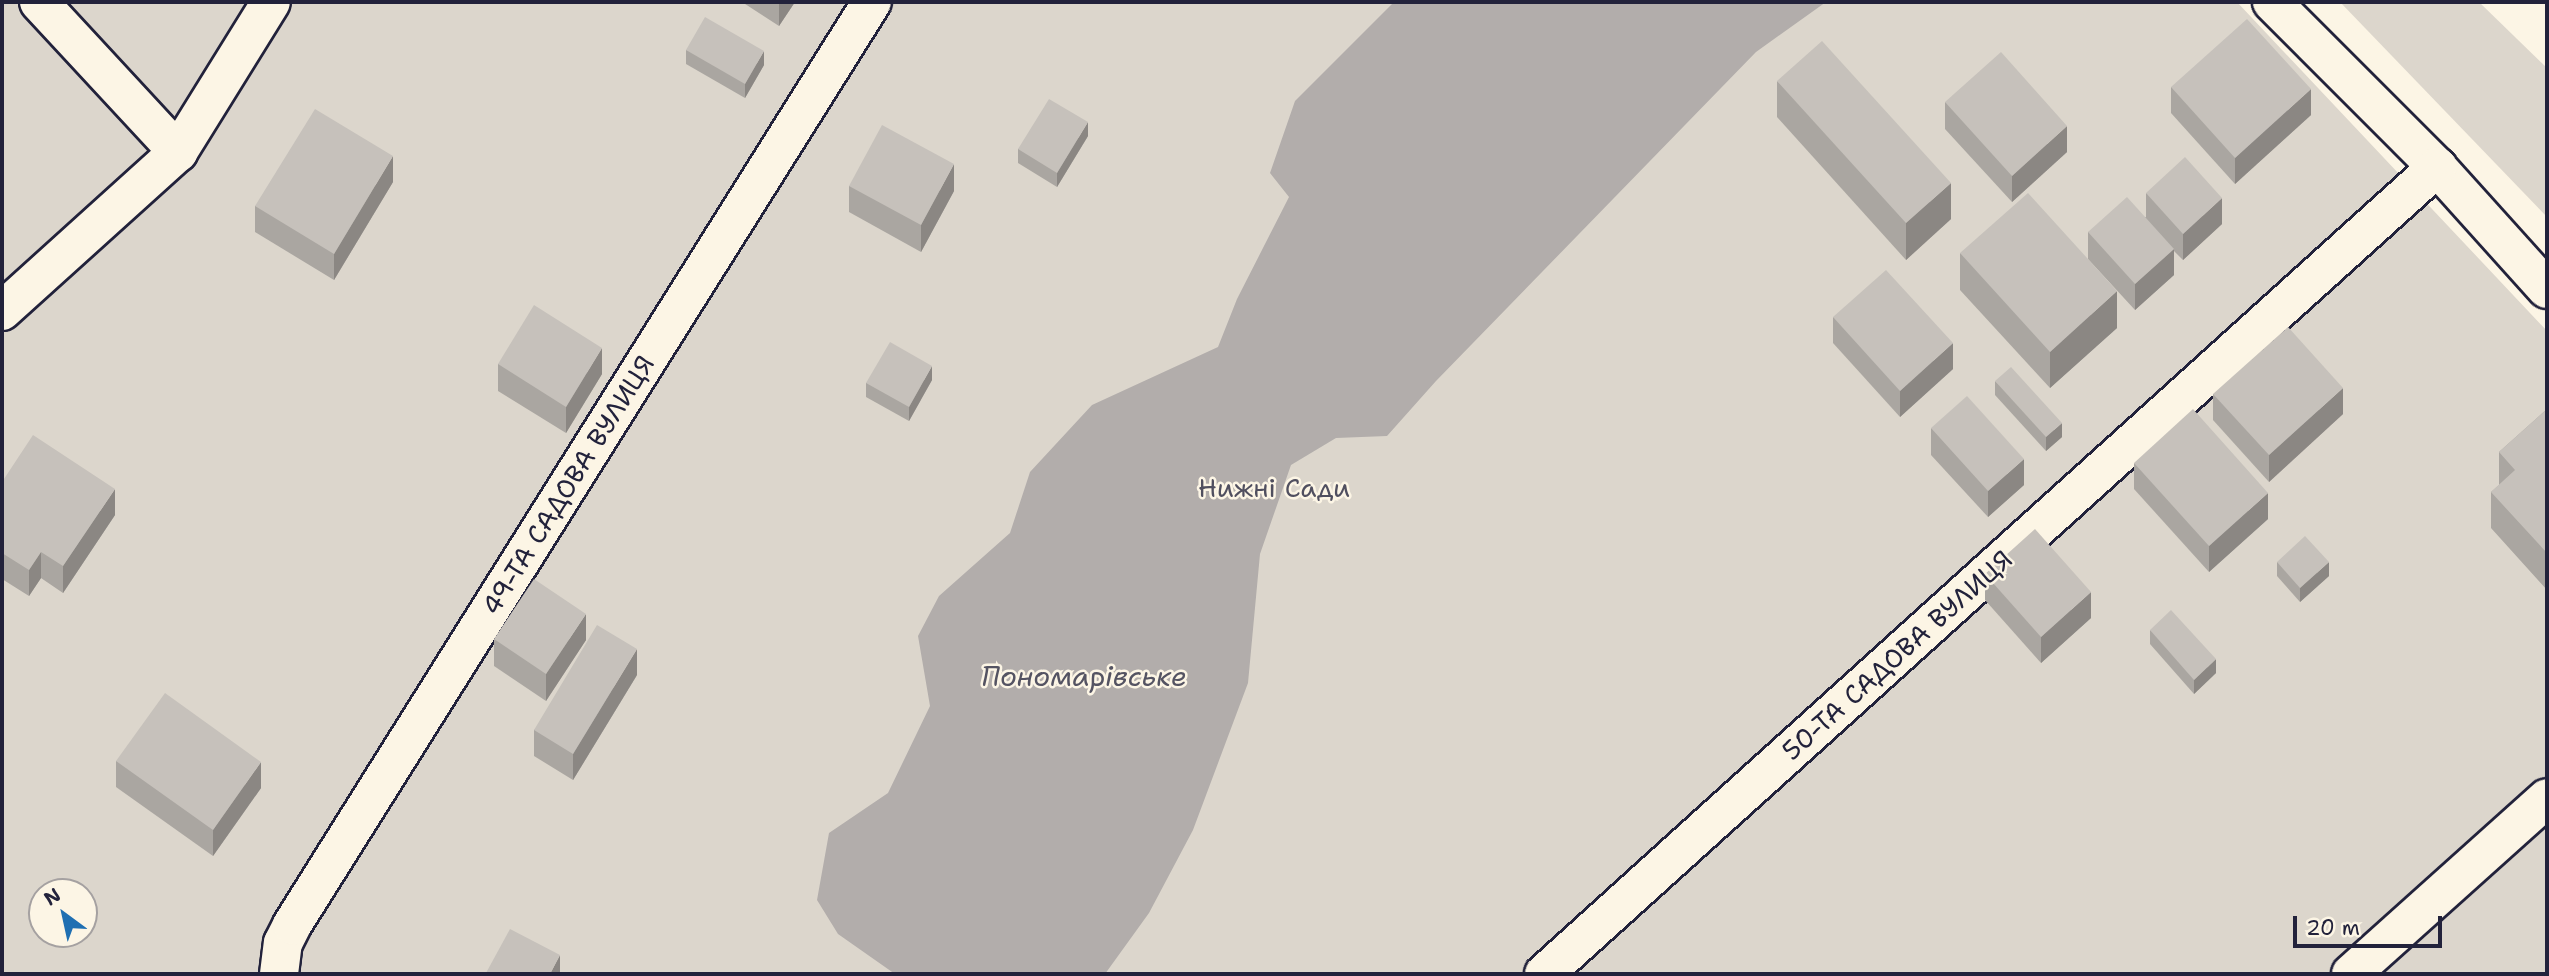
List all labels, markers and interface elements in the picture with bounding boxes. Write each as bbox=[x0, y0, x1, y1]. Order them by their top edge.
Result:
street label: 49-ТА САДОВА ВУЛИЦЯ bbox=[475, 350, 661, 620]
park label: Нижні Сади bbox=[1198, 472, 1350, 504]
street label: 50-ТА САДОВА ВУЛИЦЯ bbox=[1776, 544, 2018, 766]
water label: Пономарівське bbox=[981, 659, 1187, 693]
north arrow bbox=[28, 878, 98, 948]
text: N bbox=[39, 882, 66, 911]
scale bar bbox=[2297, 902, 2446, 946]
text: 20 m bbox=[2306, 914, 2360, 942]

